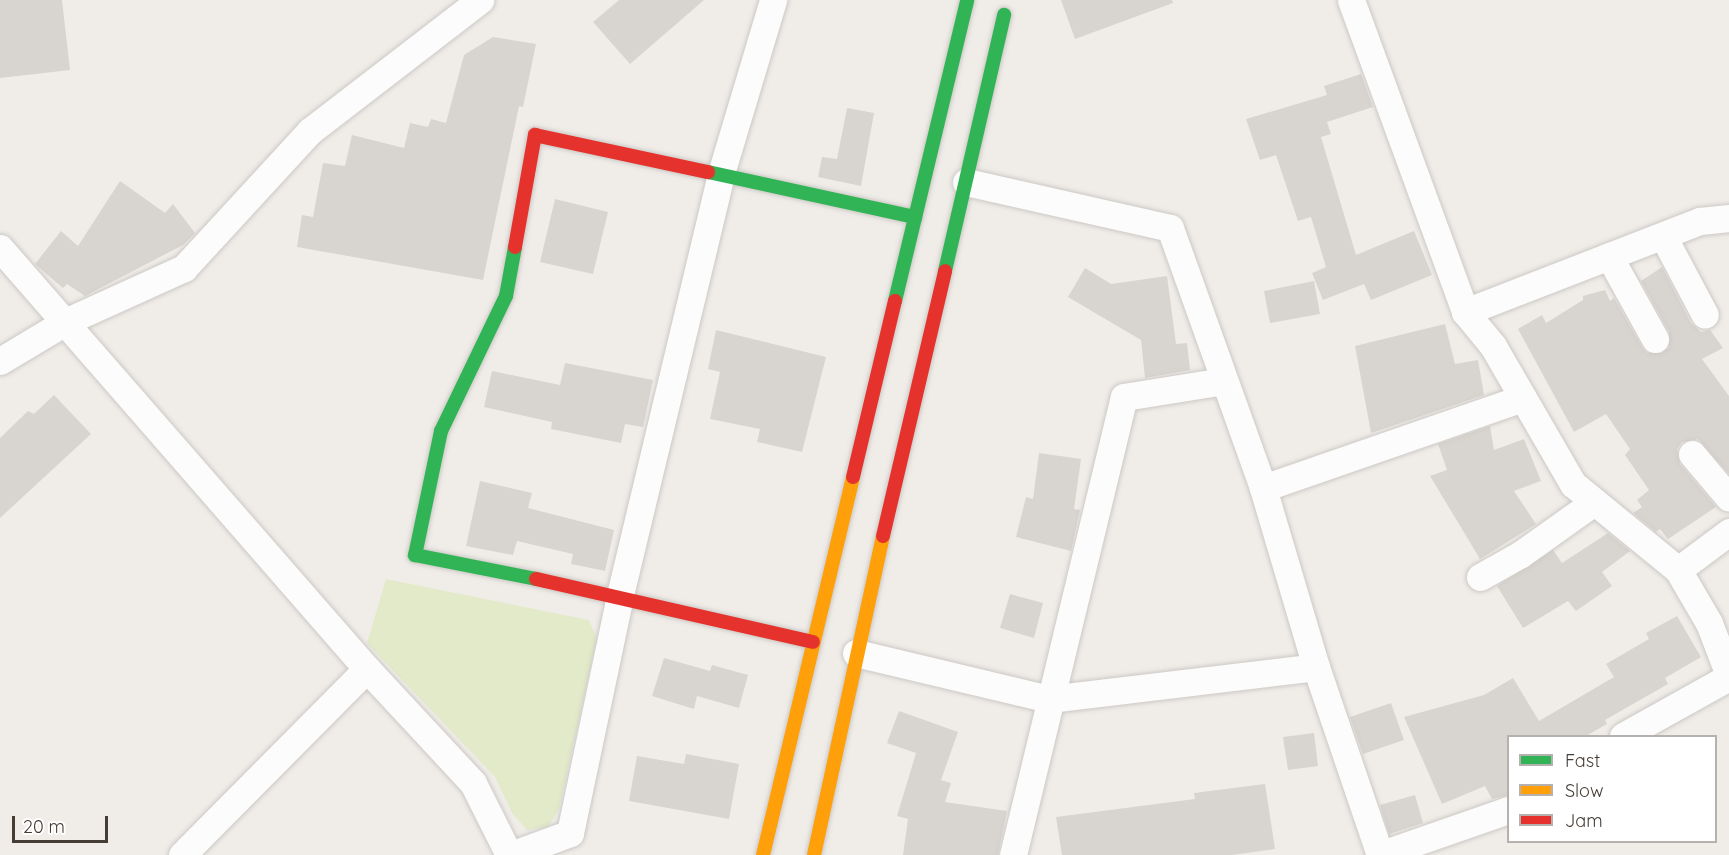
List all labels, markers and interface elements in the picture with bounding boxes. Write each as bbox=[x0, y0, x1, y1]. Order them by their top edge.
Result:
legend bbox=[1507, 735, 1717, 843]
text: Fast bbox=[1565, 749, 1600, 772]
text: Slow bbox=[1565, 779, 1603, 802]
scale bar bbox=[15, 804, 111, 842]
text: Jam bbox=[1565, 809, 1603, 832]
text: 20 m bbox=[23, 815, 65, 838]

